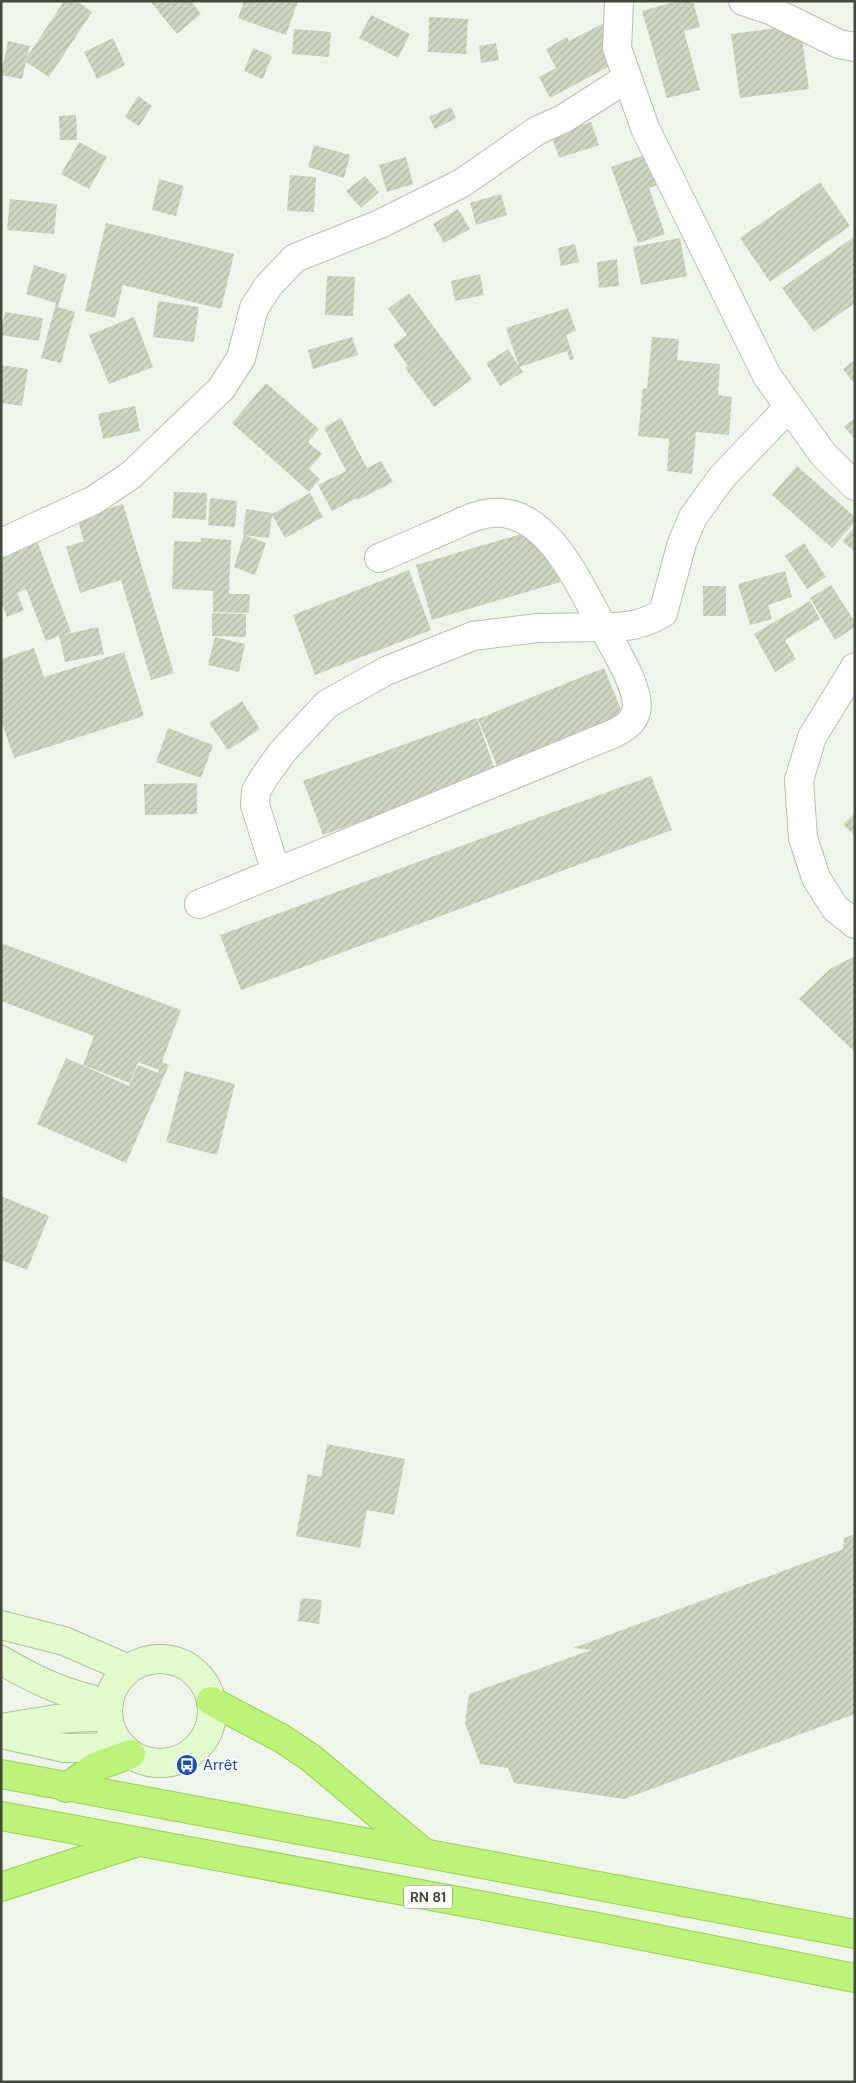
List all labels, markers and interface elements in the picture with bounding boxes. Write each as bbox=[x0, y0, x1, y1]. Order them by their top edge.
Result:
bus stop icon: Arrêt bbox=[175, 1753, 199, 1777]
place label: Arrêt bbox=[203, 1755, 238, 1775]
road number: RN 81 bbox=[404, 1885, 452, 1908]

